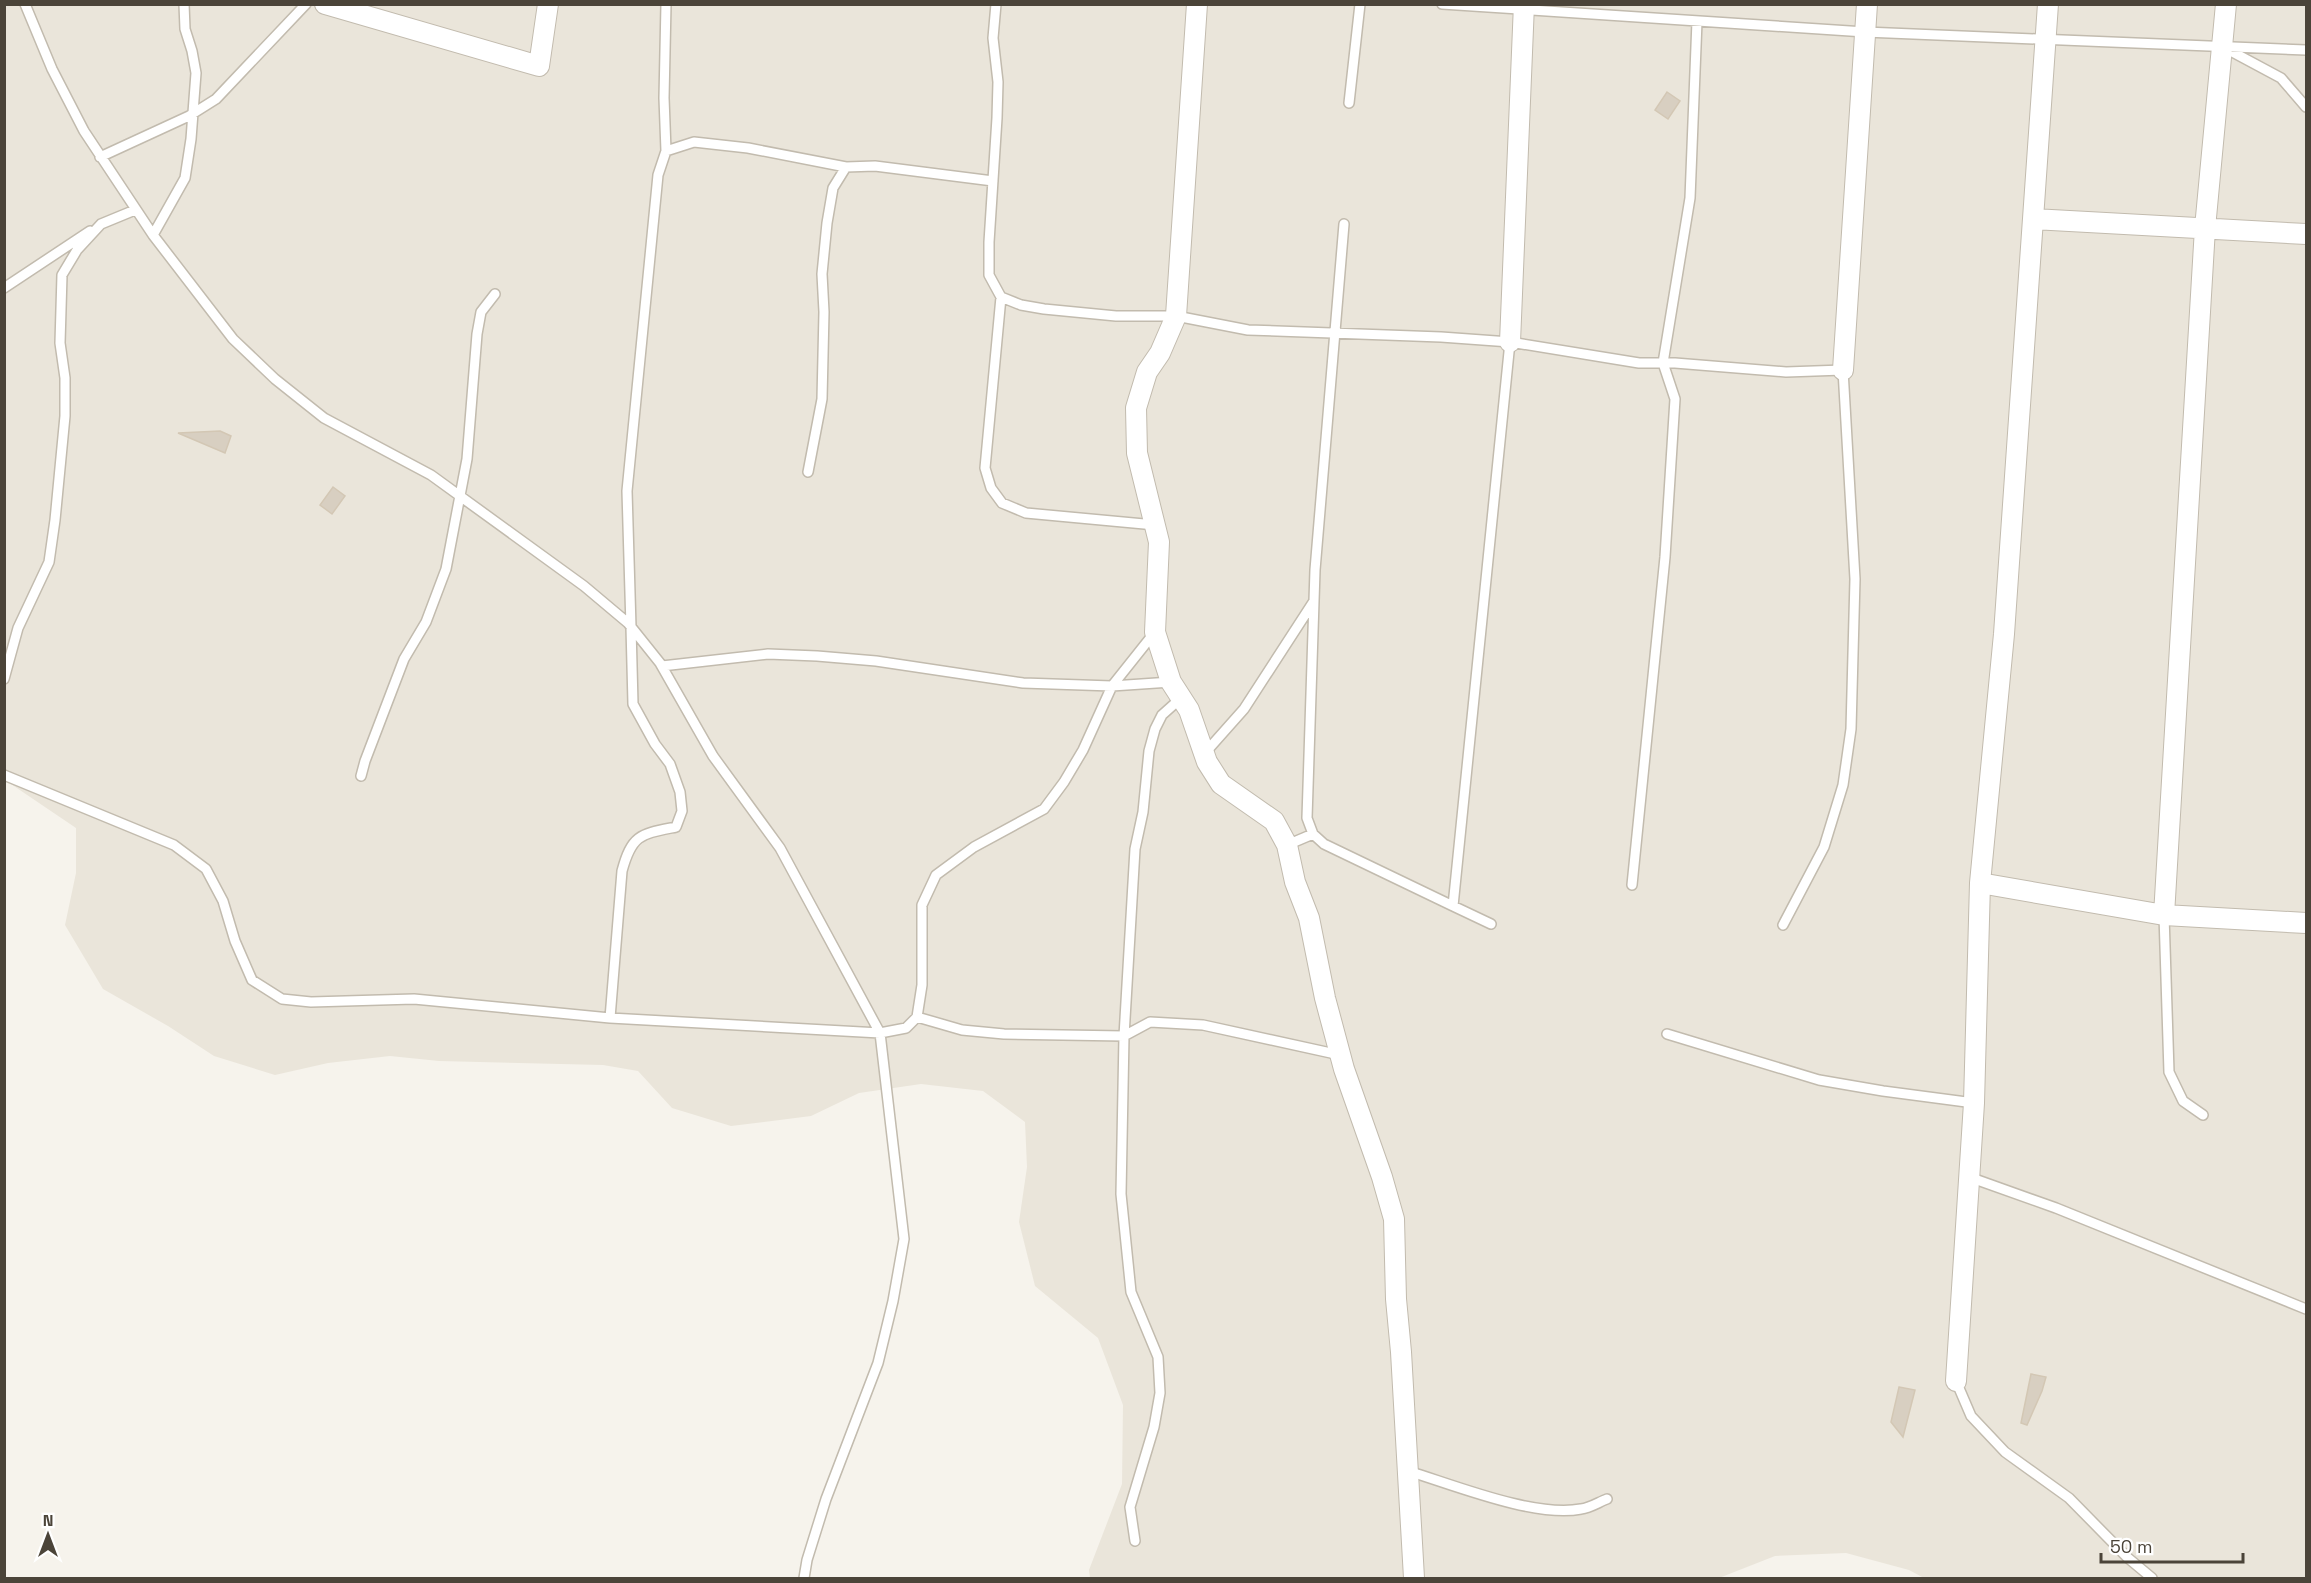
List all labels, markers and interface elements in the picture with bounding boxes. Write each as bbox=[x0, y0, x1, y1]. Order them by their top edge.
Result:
north arrow bbox=[18, 1505, 78, 1565]
text: N bbox=[43, 1510, 53, 1531]
scale bar bbox=[2101, 1526, 2244, 1564]
text: 50 m bbox=[2110, 1535, 2152, 1558]

